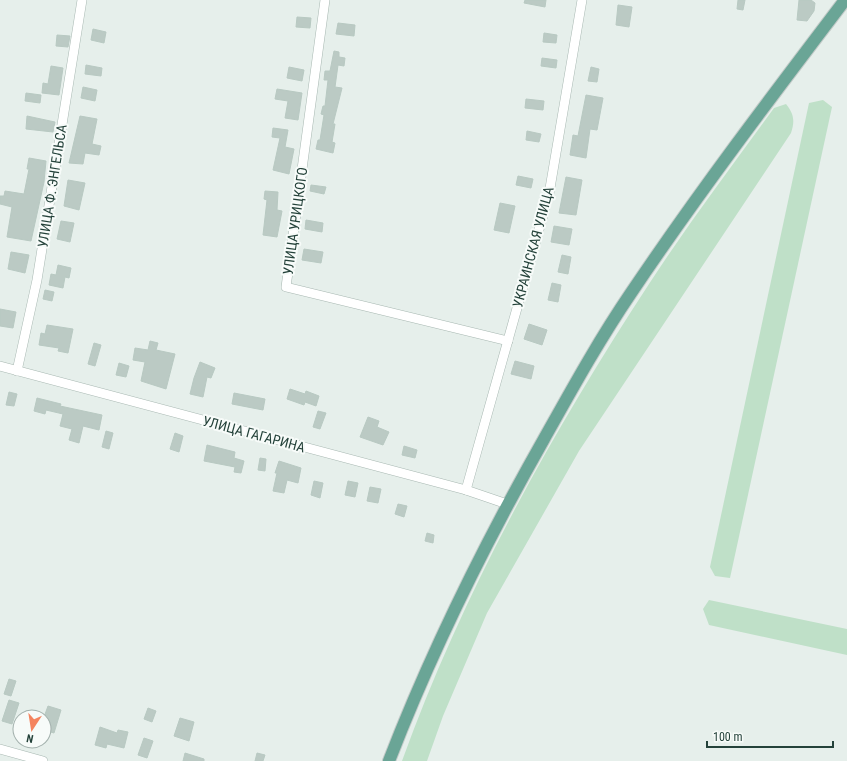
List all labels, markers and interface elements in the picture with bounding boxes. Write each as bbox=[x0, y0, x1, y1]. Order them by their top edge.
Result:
street label: УЛИЦА Ф. ЭНГЕЛЬСА bbox=[34, 123, 70, 249]
street label: УЛИЦА УРИЦКОГО bbox=[280, 166, 310, 276]
street label: УКРАИНСКАЯ УЛИЦА bbox=[509, 185, 557, 309]
street label: УЛИЦА ГАГАРИНА bbox=[201, 413, 307, 455]
north arrow bbox=[12, 709, 52, 749]
scale bar bbox=[707, 723, 833, 749]
text: 100 m bbox=[713, 730, 743, 744]
text: N bbox=[25, 731, 35, 745]

